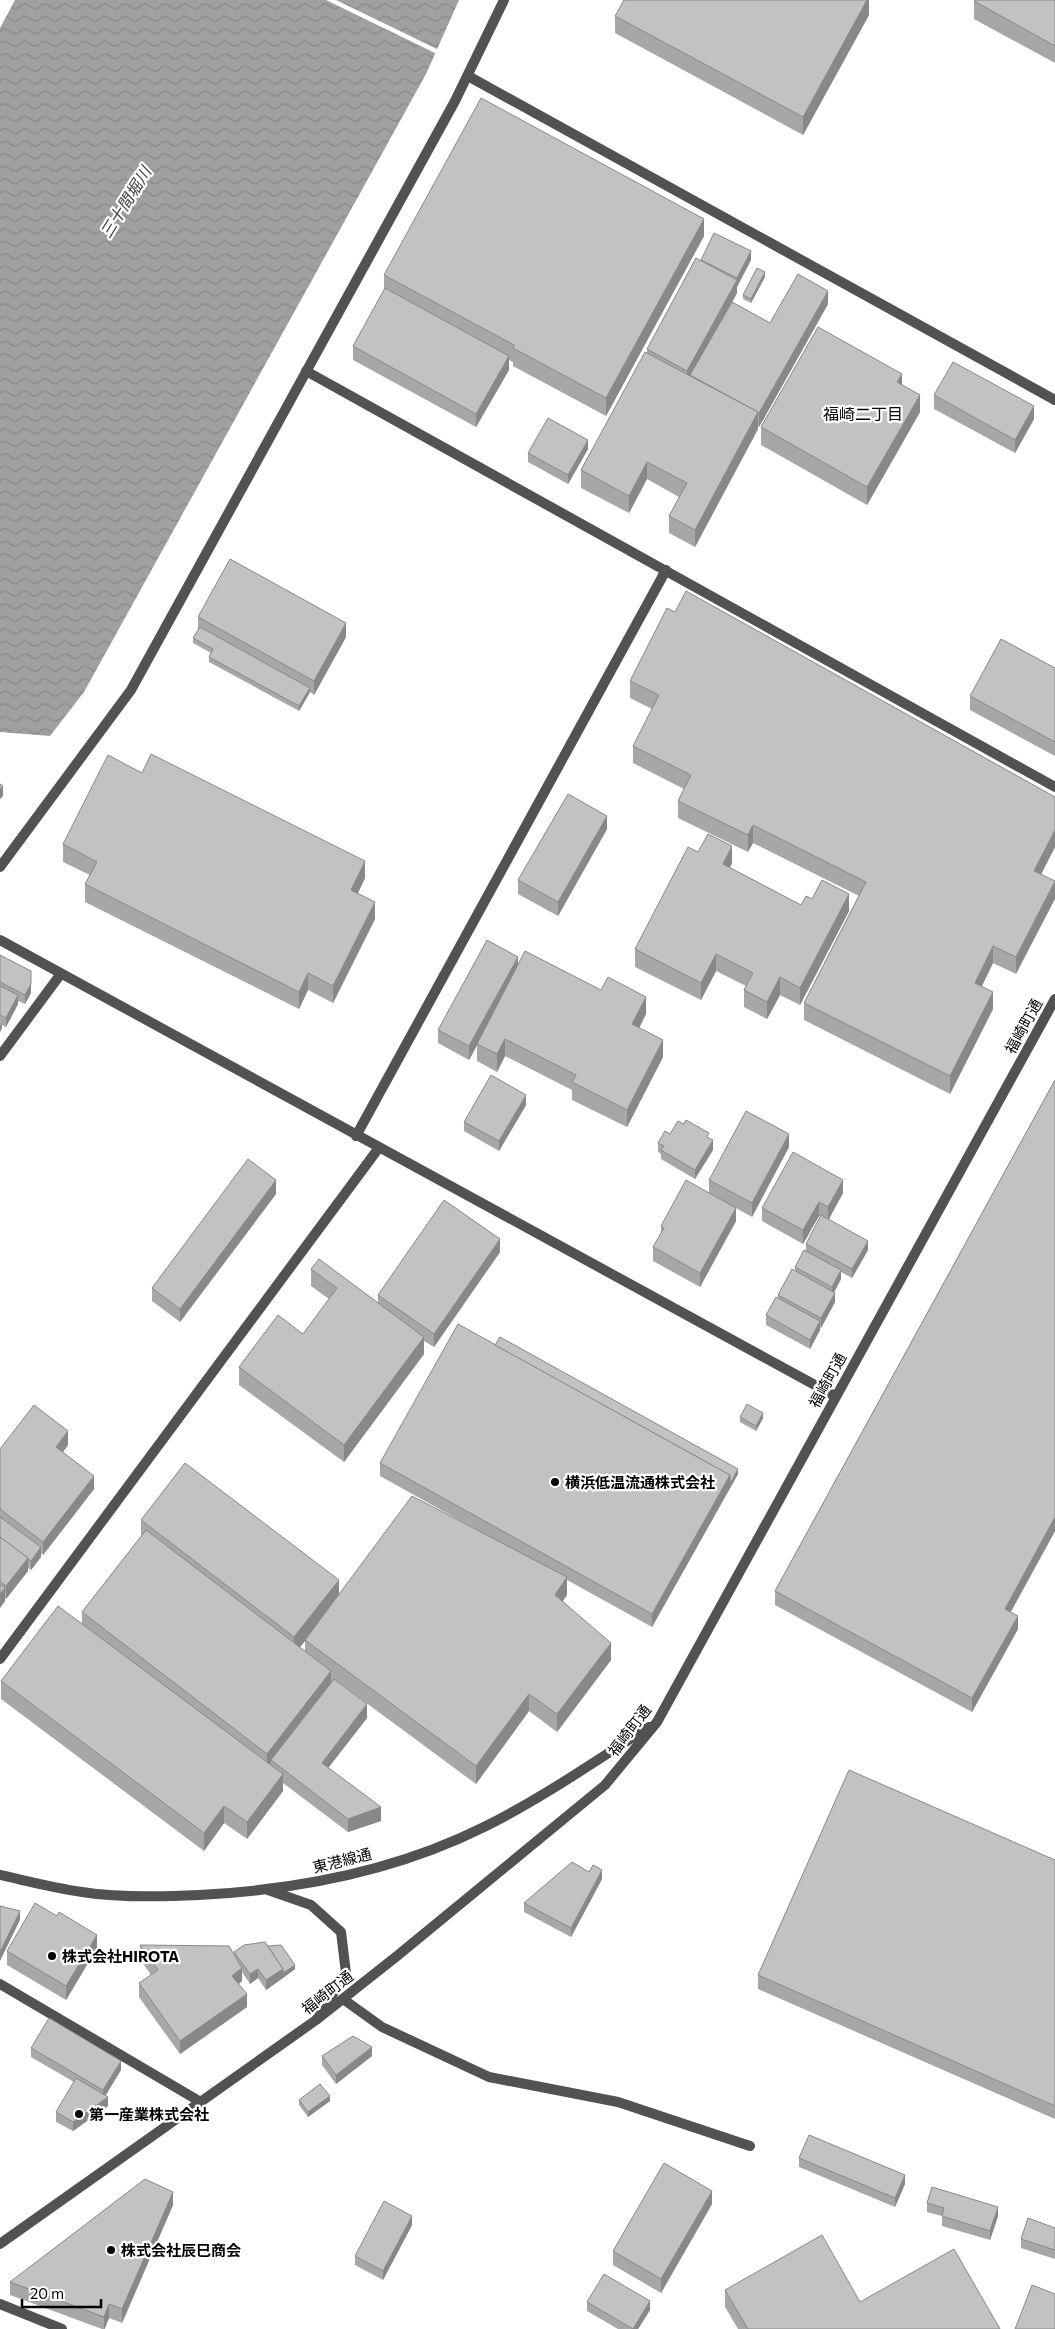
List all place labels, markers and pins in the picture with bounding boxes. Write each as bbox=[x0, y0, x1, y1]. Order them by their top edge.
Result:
place label: 横浜低温流通株式会社 bbox=[565, 1473, 715, 1491]
marker: 横浜低温流通株式会社 bbox=[549, 1476, 561, 1488]
place label: 株式会社HIROTA bbox=[62, 1947, 179, 1965]
marker: 株式会社HIROTA bbox=[46, 1950, 58, 1962]
place label: 第一産業株式会社 bbox=[89, 2105, 209, 2123]
marker: 第一産業株式会社 bbox=[73, 2108, 85, 2120]
place label: 株式会社辰巳商会 bbox=[121, 2241, 241, 2259]
marker: 株式会社辰巳商会 bbox=[105, 2244, 117, 2256]

